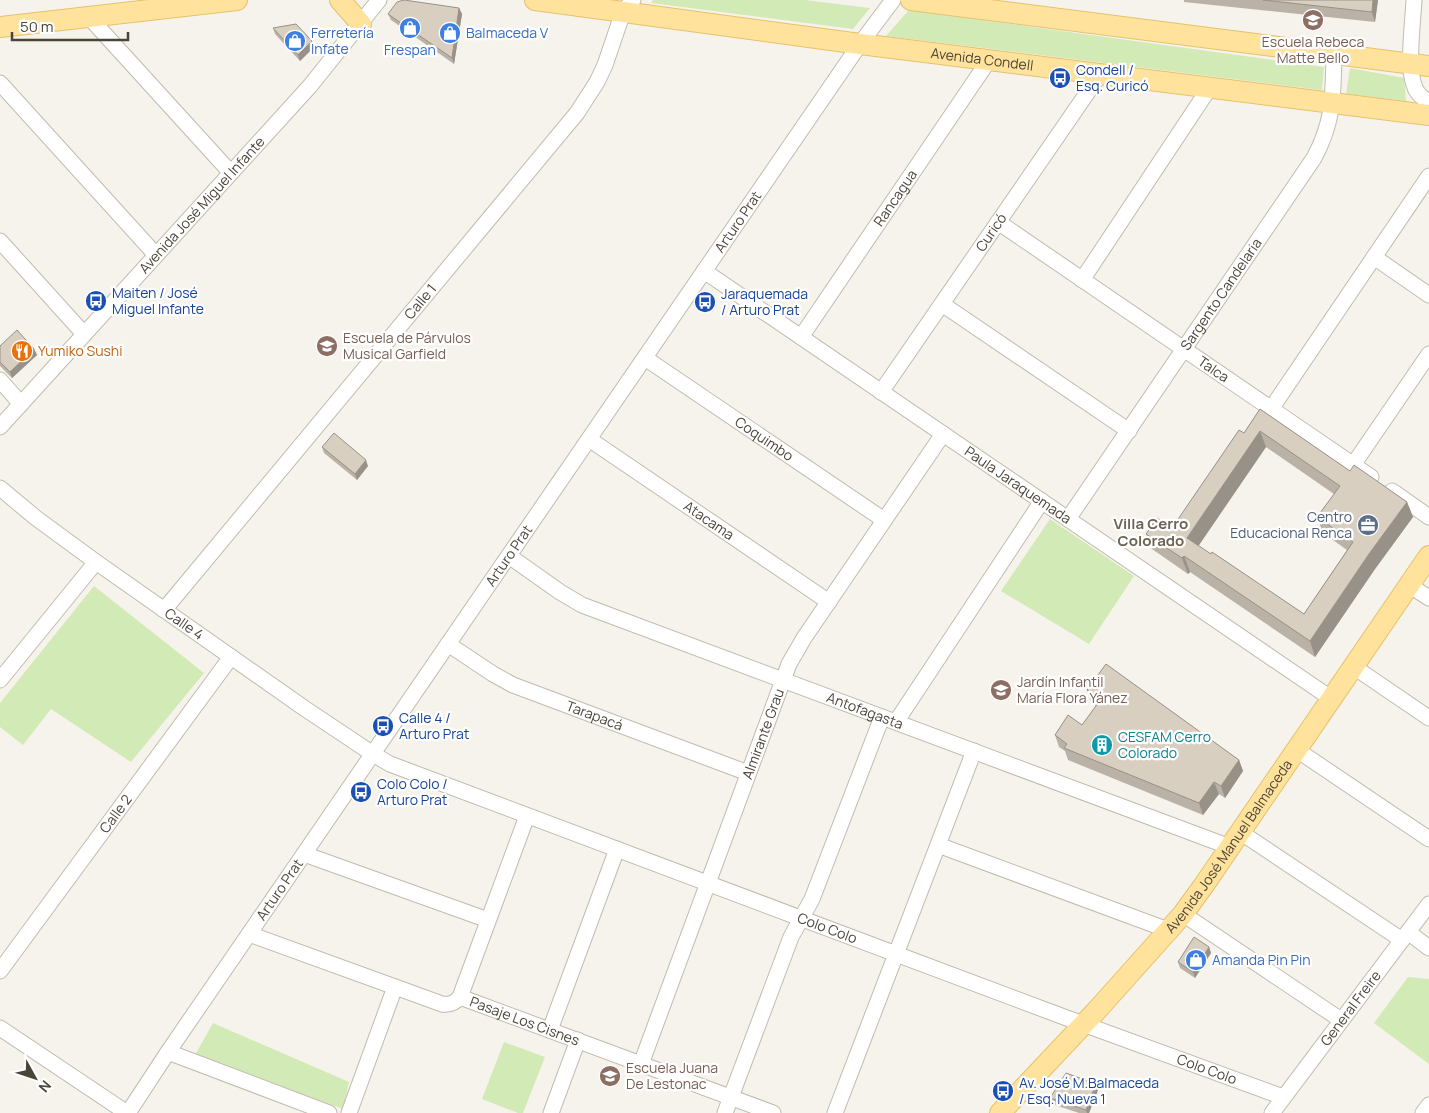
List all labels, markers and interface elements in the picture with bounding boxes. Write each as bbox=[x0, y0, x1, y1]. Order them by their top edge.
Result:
school or university icon: Escuela Rebeca Matte Bello bbox=[1301, 8, 1325, 32]
scale bar bbox=[12, 10, 129, 42]
text: 50 m bbox=[20, 16, 54, 37]
shop icon: Frespan bbox=[398, 16, 422, 40]
shop icon: Balmaceda V bbox=[438, 21, 462, 45]
place label: Ferretería Infate bbox=[311, 23, 374, 58]
place label: Balmaceda V bbox=[466, 23, 549, 42]
shop icon: Ferretería Infate bbox=[283, 29, 307, 53]
place label: Escuela Rebeca Matte Bello bbox=[1262, 32, 1364, 67]
place label: Frespan bbox=[384, 40, 436, 59]
street label: Avenida Condell bbox=[930, 43, 1035, 75]
place label: Condell / Esq. Curicó bbox=[1076, 60, 1148, 95]
bus stop icon: Condell / Esq. Curicó bbox=[1048, 66, 1072, 90]
street label: Avenida José Miguel Infante bbox=[134, 132, 269, 277]
street label: Rancagua bbox=[869, 166, 921, 230]
street label: Arturo Prat bbox=[710, 187, 766, 256]
street label: Curicó bbox=[971, 209, 1011, 255]
street label: Sargento Candelaria bbox=[1176, 234, 1266, 354]
street label: Calle 1 bbox=[400, 279, 440, 323]
place label: Maiten / José Miguel Infante bbox=[112, 283, 204, 318]
place label: Jaraquemada / Arturo Prat bbox=[721, 284, 808, 319]
bus stop icon: Maiten / José Miguel Infante bbox=[84, 289, 108, 313]
bus stop icon: Jaraquemada / Arturo Prat bbox=[693, 290, 717, 314]
place label: Escuela de Párvulos Musical Garfield bbox=[343, 328, 471, 363]
school or university icon: Escuela de Párvulos Musical Garfield bbox=[315, 334, 339, 358]
restaurant icon: Yumiko Sushi bbox=[10, 339, 34, 363]
place label: Yumiko Sushi bbox=[38, 341, 122, 360]
street label: Talca bbox=[1194, 351, 1233, 386]
street label: Coquimbo bbox=[732, 412, 797, 465]
street label: Paula Jaraquemada bbox=[961, 441, 1075, 528]
street label: Atacama bbox=[680, 496, 738, 544]
place label: Centro Educacional Renca bbox=[1230, 507, 1352, 542]
district label: Villa Cerro Colorado bbox=[1114, 513, 1188, 551]
office icon: Centro Educacional Renca bbox=[1356, 513, 1380, 537]
street label: Arturo Prat bbox=[481, 521, 536, 590]
street label: Calle 4 bbox=[161, 603, 208, 644]
place label: Jardín Infantil María Flora Yánez bbox=[1017, 672, 1128, 707]
school or university icon: Jardín Infantil María Flora Yánez bbox=[989, 678, 1013, 702]
street label: Almirante Grau bbox=[737, 686, 788, 782]
street label: Antofagasta bbox=[824, 687, 906, 733]
street label: Tarapacá bbox=[564, 696, 626, 734]
place label: Calle 4 / Arturo Prat bbox=[399, 708, 470, 743]
bus stop icon: Calle 4 / Arturo Prat bbox=[371, 714, 395, 738]
place label: CESFAM Cerro Colorado bbox=[1118, 727, 1211, 762]
building icon: CESFAM Cerro Colorado bbox=[1090, 733, 1114, 757]
street label: Avenida José Manuel Balmaceda bbox=[1161, 756, 1296, 937]
place label: Colo Colo / Arturo Prat bbox=[377, 774, 448, 809]
bus stop icon: Colo Colo / Arturo Prat bbox=[349, 780, 373, 804]
street label: Calle 2 bbox=[95, 791, 136, 837]
street label: Arturo Prat bbox=[251, 854, 307, 924]
street label: Colo Colo bbox=[795, 908, 860, 948]
shop icon: Amanda Pin Pin bbox=[1184, 948, 1208, 972]
place label: Amanda Pin Pin bbox=[1212, 950, 1311, 969]
street label: General Freire bbox=[1316, 966, 1385, 1049]
street label: Pasaje Los Cisnes bbox=[467, 992, 582, 1050]
street label: Colo Colo bbox=[1174, 1049, 1240, 1088]
north arrow bbox=[10, 1053, 60, 1103]
place label: Escuela Juana De Lestonac bbox=[626, 1058, 718, 1093]
school or university icon: Escuela Juana De Lestonac bbox=[598, 1064, 622, 1088]
place label: Av. José M.Balmaceda / Esq. Nueva 1 bbox=[1019, 1073, 1159, 1108]
text: N bbox=[35, 1077, 56, 1097]
bus stop icon: Av. José M.Balmaceda / Esq. Nueva 1 bbox=[991, 1079, 1015, 1103]

